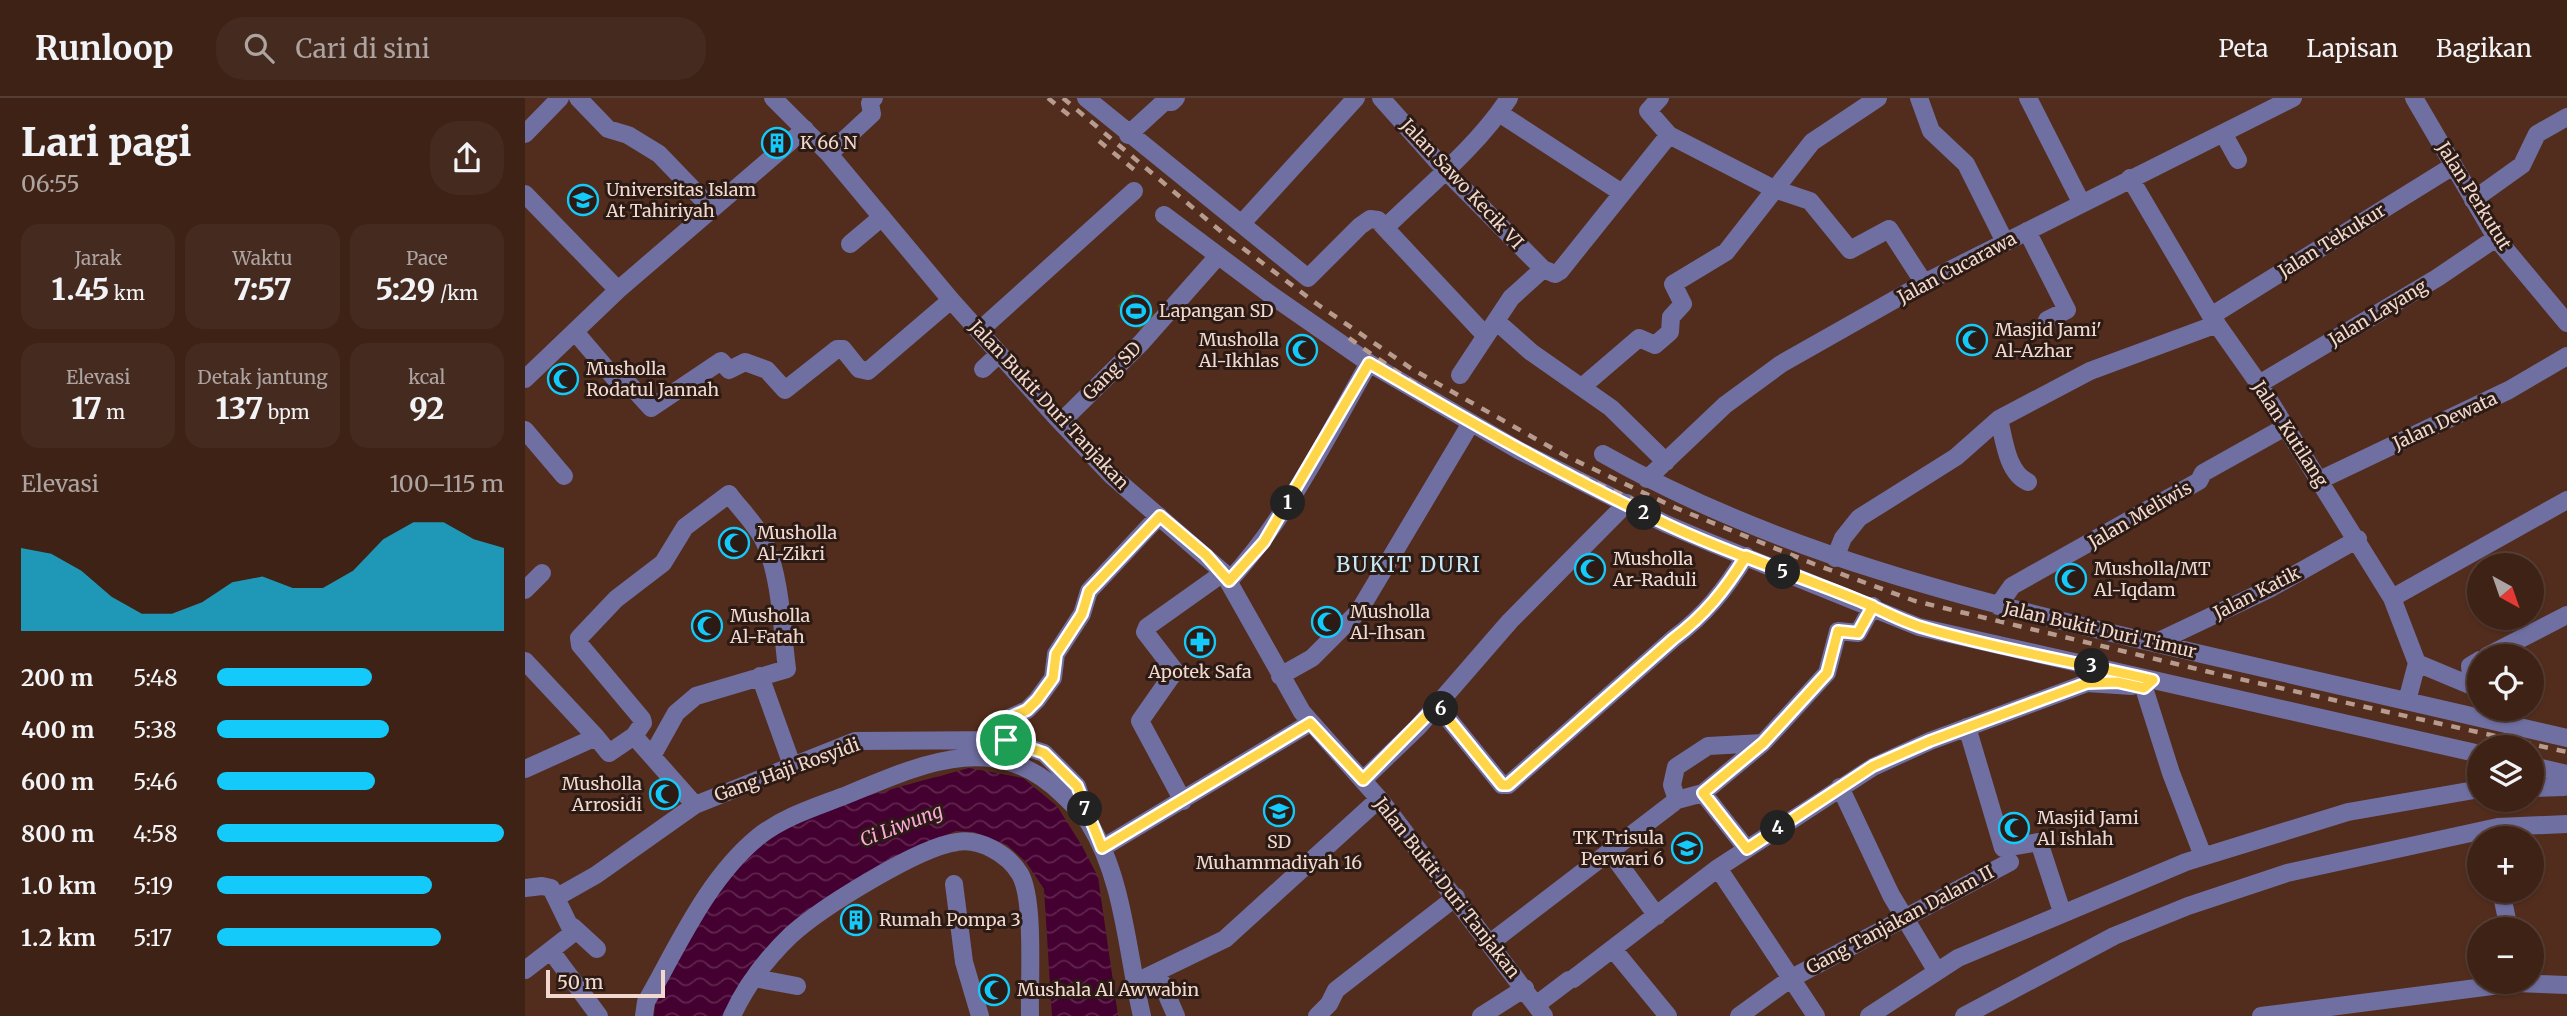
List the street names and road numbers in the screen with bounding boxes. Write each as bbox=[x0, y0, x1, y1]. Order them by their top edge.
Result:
street label: Jalan Sawo Kecik VI bbox=[1395, 113, 1529, 253]
street label: Jalan Perkutut bbox=[2431, 137, 2517, 254]
street label: Jalan Tekukur bbox=[2273, 199, 2389, 283]
street label: Jalan Cucarawa bbox=[1893, 226, 2020, 309]
street label: Jalan Layang bbox=[2323, 274, 2431, 352]
street label: Jalan Bukit Duri Tanjakan bbox=[964, 314, 1134, 494]
street label: Gang SD bbox=[1078, 337, 1146, 405]
street label: Jalan Kutilang bbox=[2247, 376, 2333, 491]
street label: Jalan Dewata bbox=[2388, 386, 2501, 455]
street label: Jalan Meliwis bbox=[2083, 476, 2196, 554]
street label: Jalan Katik bbox=[2209, 561, 2304, 625]
street label: Jalan Bukit Duri Timur bbox=[2000, 596, 2199, 663]
street label: Gang Haji Rosyidi bbox=[711, 732, 863, 807]
street label: Jalan Bukit Duri Tanjakan bbox=[1369, 792, 1525, 983]
street label: Gang Tanjakan Dalam II bbox=[1802, 860, 1998, 979]

